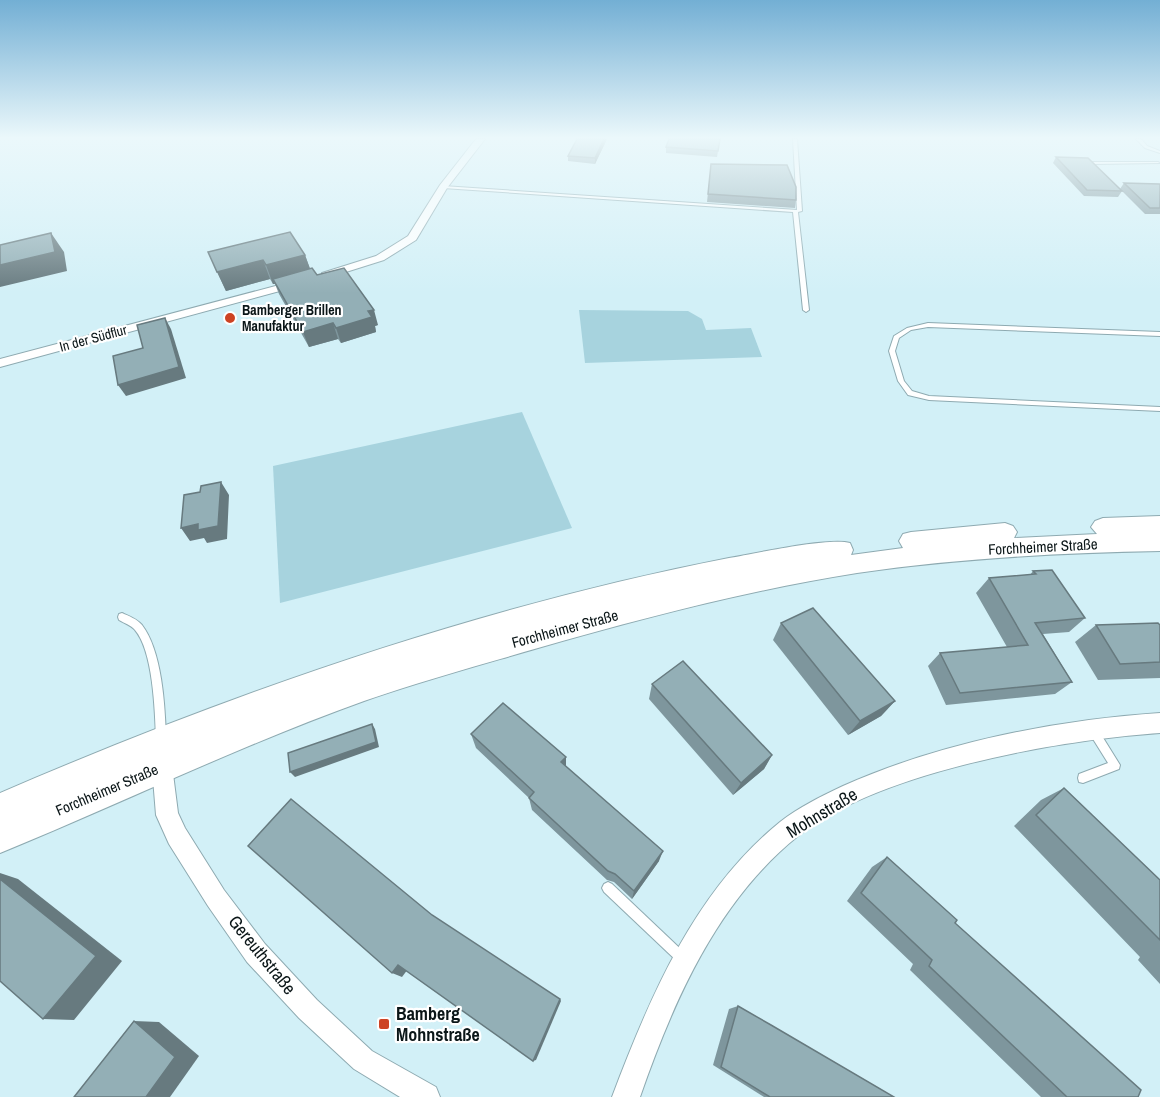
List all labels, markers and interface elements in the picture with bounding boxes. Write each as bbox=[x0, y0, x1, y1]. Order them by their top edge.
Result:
place label: Bamberger Brillen Manufaktur bbox=[242, 301, 342, 335]
marker: Bamberger Brillen Manufaktur bbox=[223, 311, 237, 325]
street label: In der Südflur bbox=[57, 320, 129, 356]
street label: Forchheimer Straße bbox=[988, 533, 1098, 560]
street label: Forchheimer Straße bbox=[509, 604, 621, 653]
street label: Forchheimer Straße bbox=[52, 758, 161, 821]
street label: Mohnstraße bbox=[782, 782, 862, 844]
street label: Gereuthstraße bbox=[223, 910, 302, 1000]
place label: Bamberg Mohnstraße bbox=[396, 1001, 480, 1047]
marker: Bamberg Mohnstraße bbox=[377, 1017, 391, 1031]

